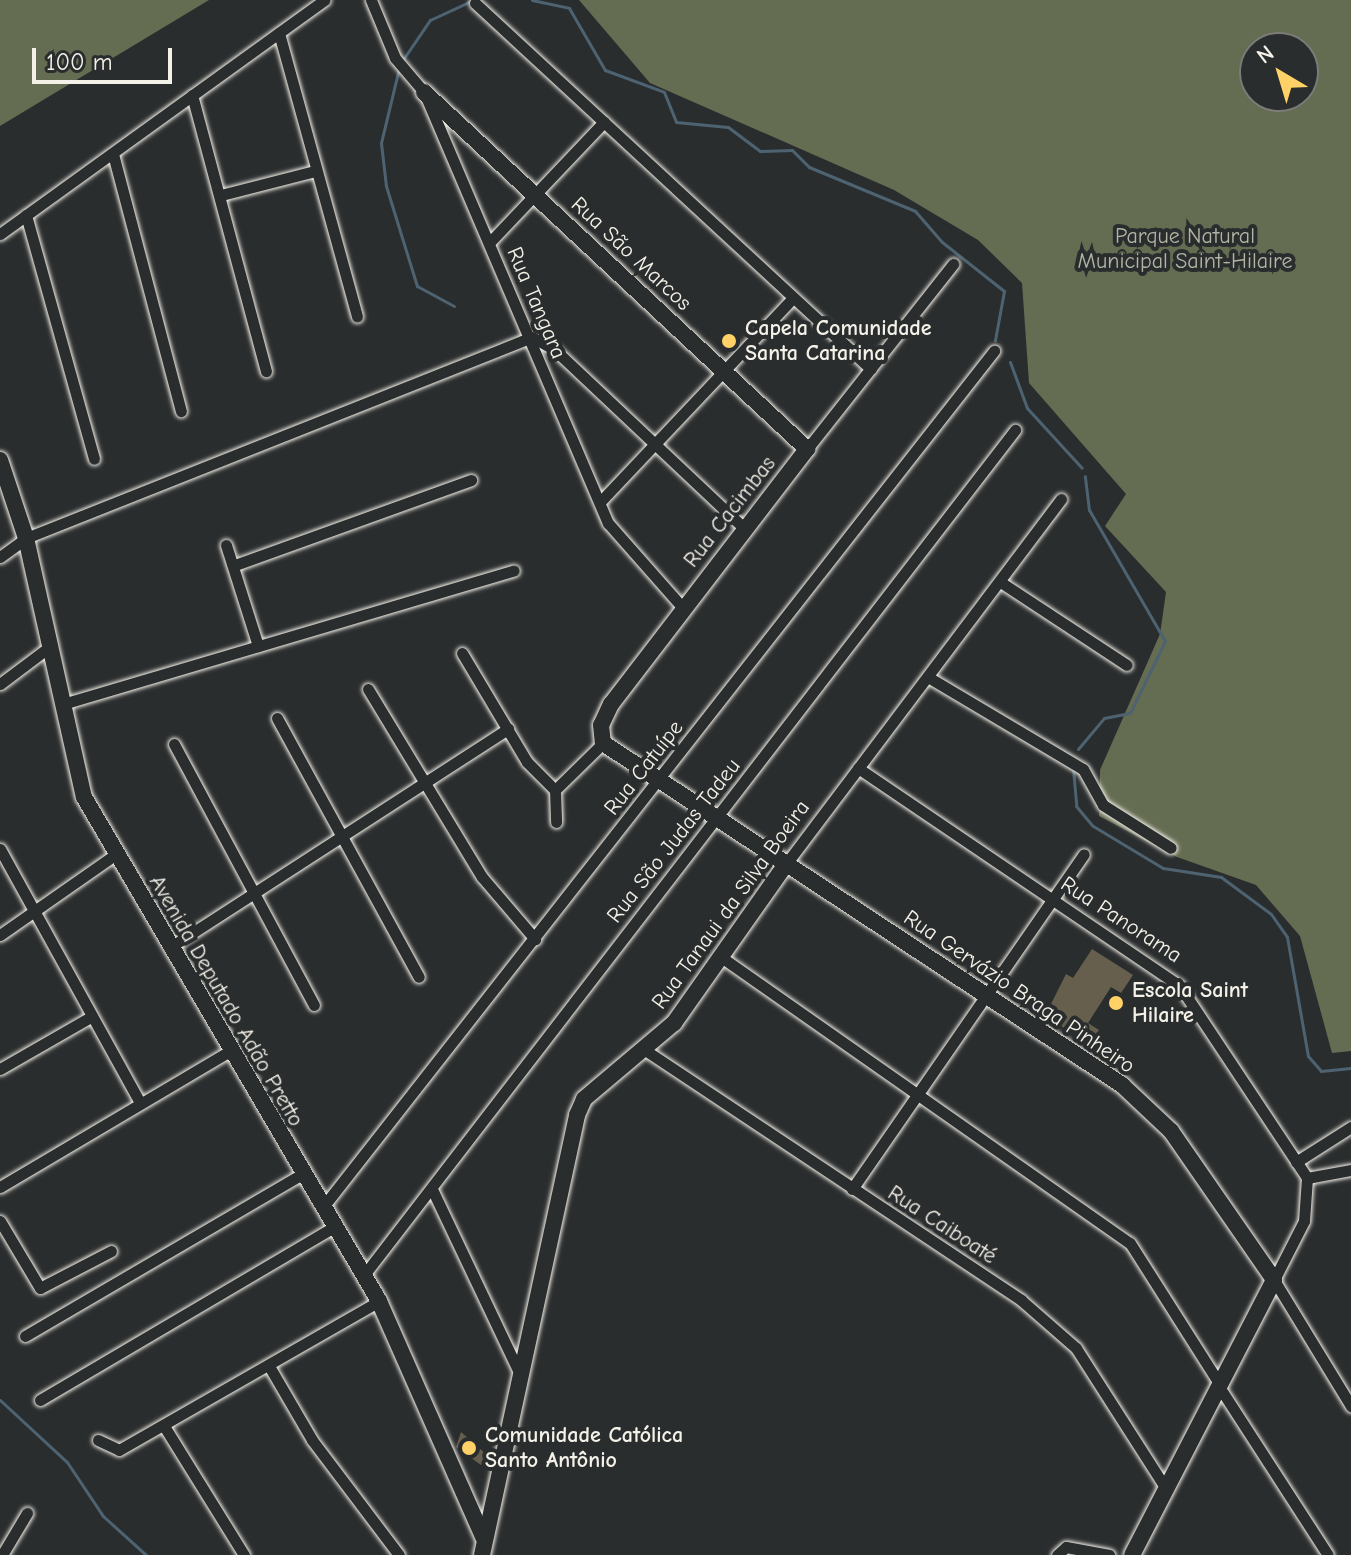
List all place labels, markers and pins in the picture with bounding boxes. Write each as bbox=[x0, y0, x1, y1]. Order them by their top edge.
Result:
place label: Capela Comunidade Santa Catarina bbox=[745, 315, 932, 366]
marker: Capela Comunidade Santa Catarina bbox=[720, 332, 738, 350]
place label: Escola Saint Hilaire bbox=[1132, 977, 1248, 1028]
marker: Escola Saint Hilaire bbox=[1107, 994, 1125, 1012]
place label: Comunidade Católica Santo Antônio bbox=[485, 1422, 683, 1474]
marker: Comunidade Católica Santo Antônio bbox=[460, 1439, 478, 1457]

